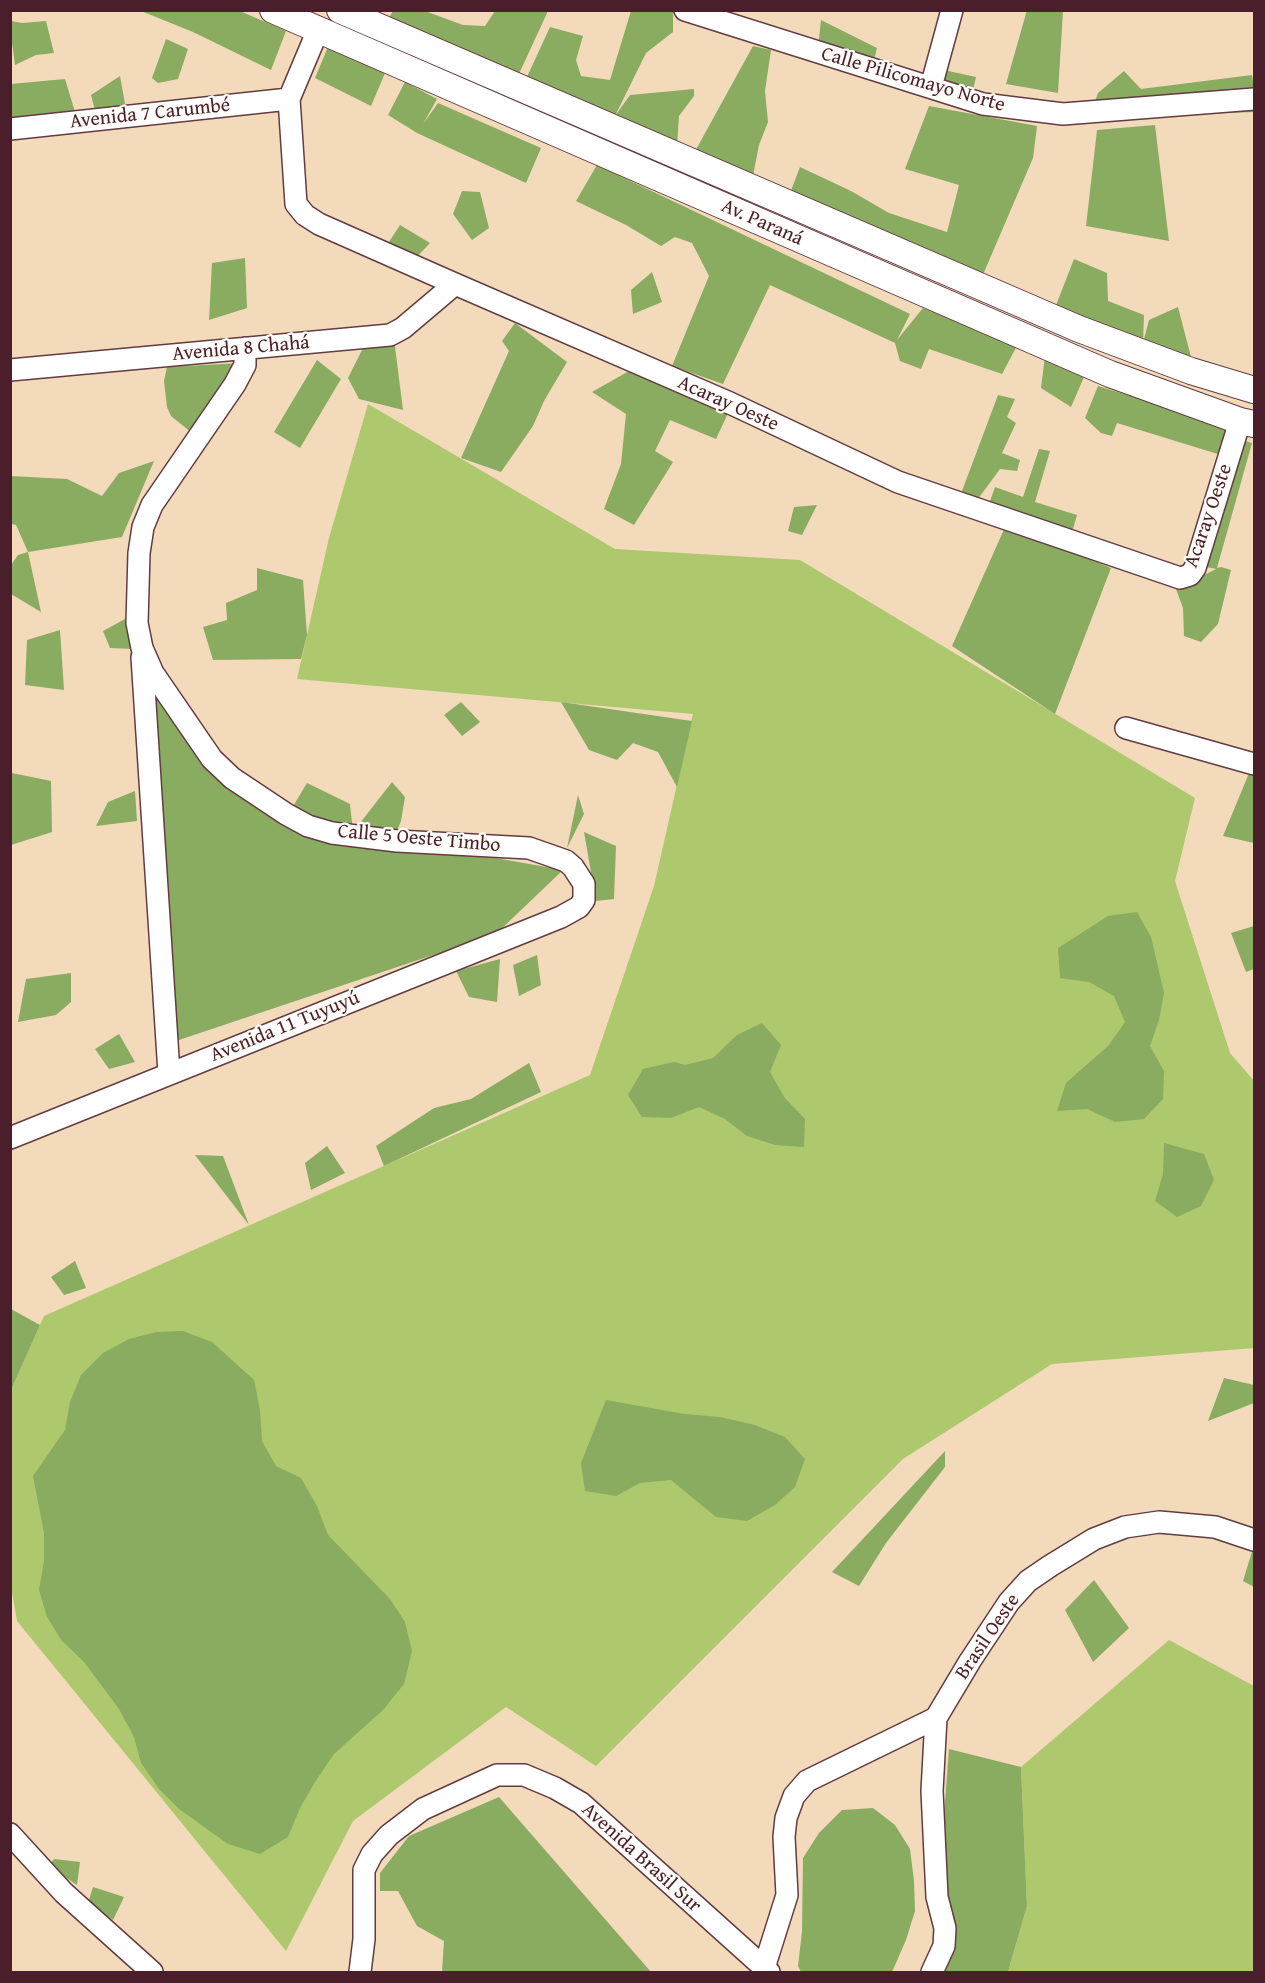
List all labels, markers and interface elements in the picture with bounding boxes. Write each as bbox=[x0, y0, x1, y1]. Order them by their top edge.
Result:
street label: Calle Pilicomayo Norte bbox=[818, 42, 1008, 118]
street label: Avenida 7 Carumbé bbox=[69, 94, 231, 134]
street label: Av. Paraná bbox=[717, 194, 807, 252]
street label: Avenida 8 Chahá bbox=[171, 331, 311, 367]
street label: Acaray Oeste bbox=[674, 371, 782, 437]
street label: Acaray Oeste bbox=[1180, 461, 1238, 571]
street label: Calle 5 Oeste Timbo bbox=[337, 820, 501, 858]
street label: Avenida 11 Tuyuyú bbox=[207, 986, 363, 1068]
street label: Brasil Oeste bbox=[951, 1590, 1025, 1684]
street label: Avenida Brasil Sur bbox=[576, 1798, 706, 1918]

